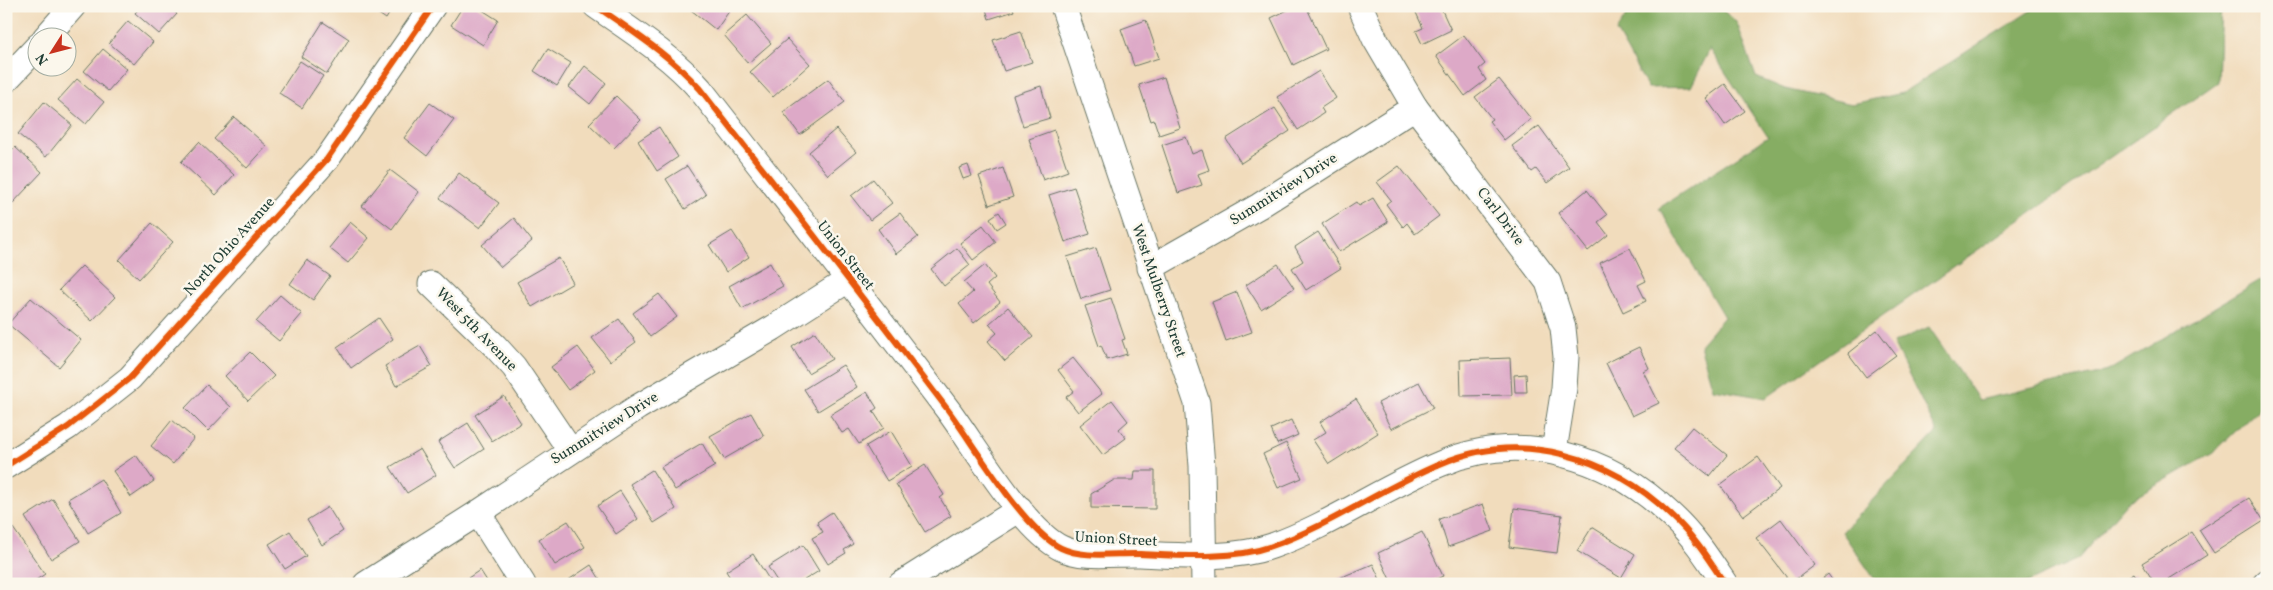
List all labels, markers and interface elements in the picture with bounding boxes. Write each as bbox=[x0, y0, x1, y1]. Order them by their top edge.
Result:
north arrow bbox=[28, 28, 78, 78]
text: N bbox=[32, 49, 53, 68]
street label: Summitview Drive bbox=[1226, 148, 1342, 232]
street label: Carl Drive bbox=[1471, 184, 1529, 250]
street label: North Ohio Avenue bbox=[180, 193, 280, 301]
street label: Union Street bbox=[811, 217, 879, 295]
street label: West Mulberry Street bbox=[1125, 221, 1191, 361]
street label: West 5th Avenue bbox=[431, 283, 521, 377]
street label: Summitview Drive bbox=[547, 387, 663, 471]
street label: Union Street bbox=[1074, 527, 1158, 553]

